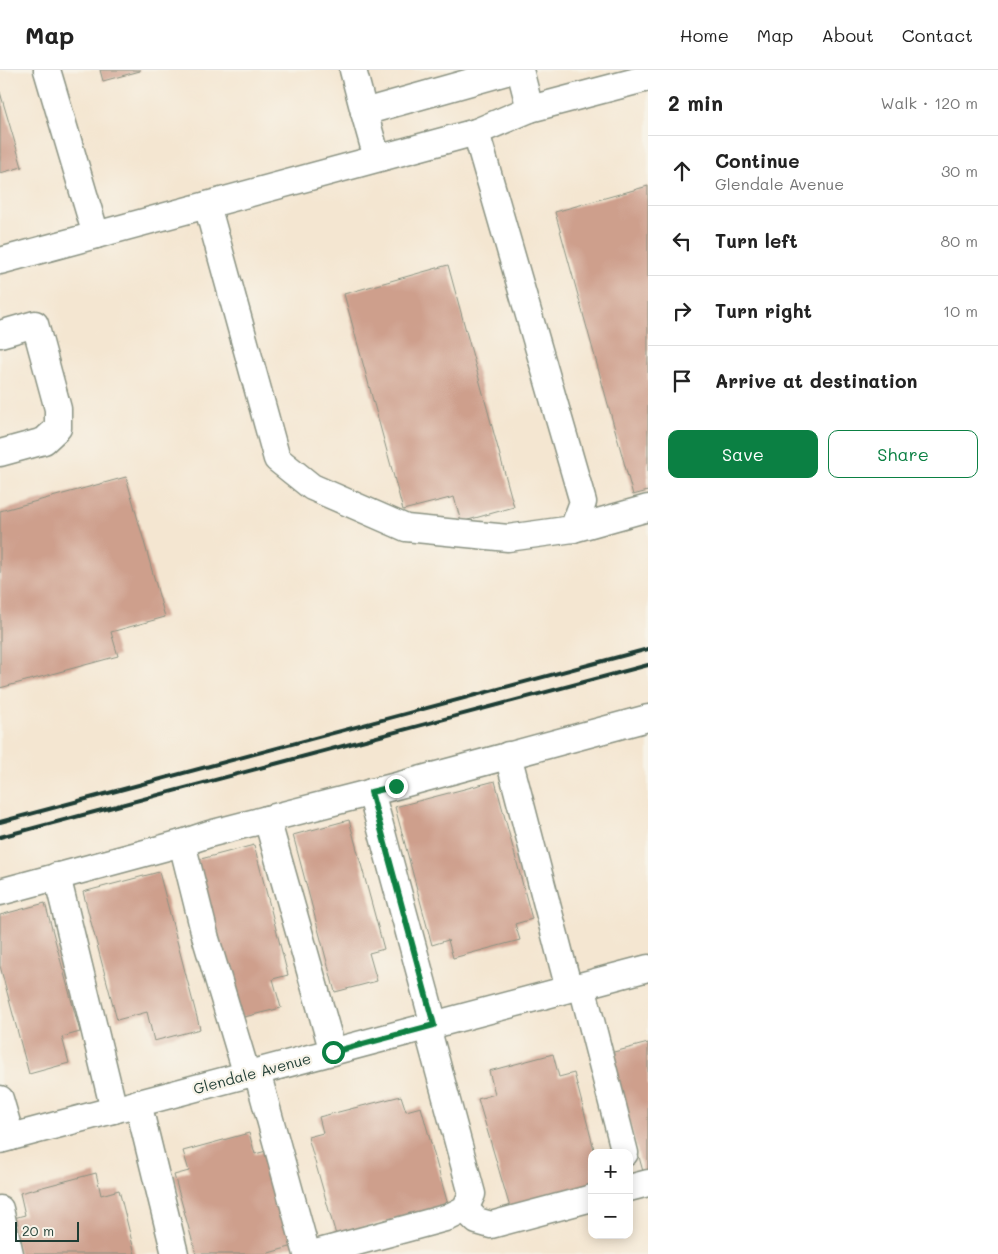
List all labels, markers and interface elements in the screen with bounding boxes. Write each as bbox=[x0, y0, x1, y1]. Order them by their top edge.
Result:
text: Map bbox=[25, 19, 74, 50]
text: Home bbox=[680, 23, 729, 47]
text: Map bbox=[757, 23, 793, 47]
text: About bbox=[821, 23, 874, 47]
text: Contact bbox=[902, 23, 973, 47]
text: 2 min bbox=[668, 89, 723, 116]
text: Walk · 120 m bbox=[880, 92, 978, 113]
text: Continue bbox=[715, 148, 800, 173]
icon: ahead bbox=[668, 157, 696, 185]
text: 30 m bbox=[941, 160, 978, 181]
text: Glendale Avenue bbox=[715, 173, 844, 194]
icon: left bbox=[668, 227, 696, 255]
text: Turn left bbox=[715, 228, 798, 253]
text: 80 m bbox=[941, 230, 978, 251]
icon: right bbox=[668, 297, 696, 325]
text: Turn right bbox=[715, 298, 812, 323]
text: 10 m bbox=[943, 300, 978, 321]
icon: arrive bbox=[668, 367, 696, 395]
text: Arrive at destination bbox=[715, 368, 918, 393]
button: Save bbox=[668, 430, 818, 478]
button: Share bbox=[828, 430, 978, 478]
route end bbox=[385, 775, 408, 798]
route start bbox=[322, 1041, 345, 1064]
street label: Glendale Avenue bbox=[191, 1048, 313, 1098]
map controls bbox=[588, 1149, 633, 1239]
button: + bbox=[588, 1149, 633, 1194]
button: − bbox=[588, 1194, 633, 1239]
scale bar bbox=[15, 1219, 79, 1242]
text: 20 m bbox=[22, 1221, 54, 1240]

